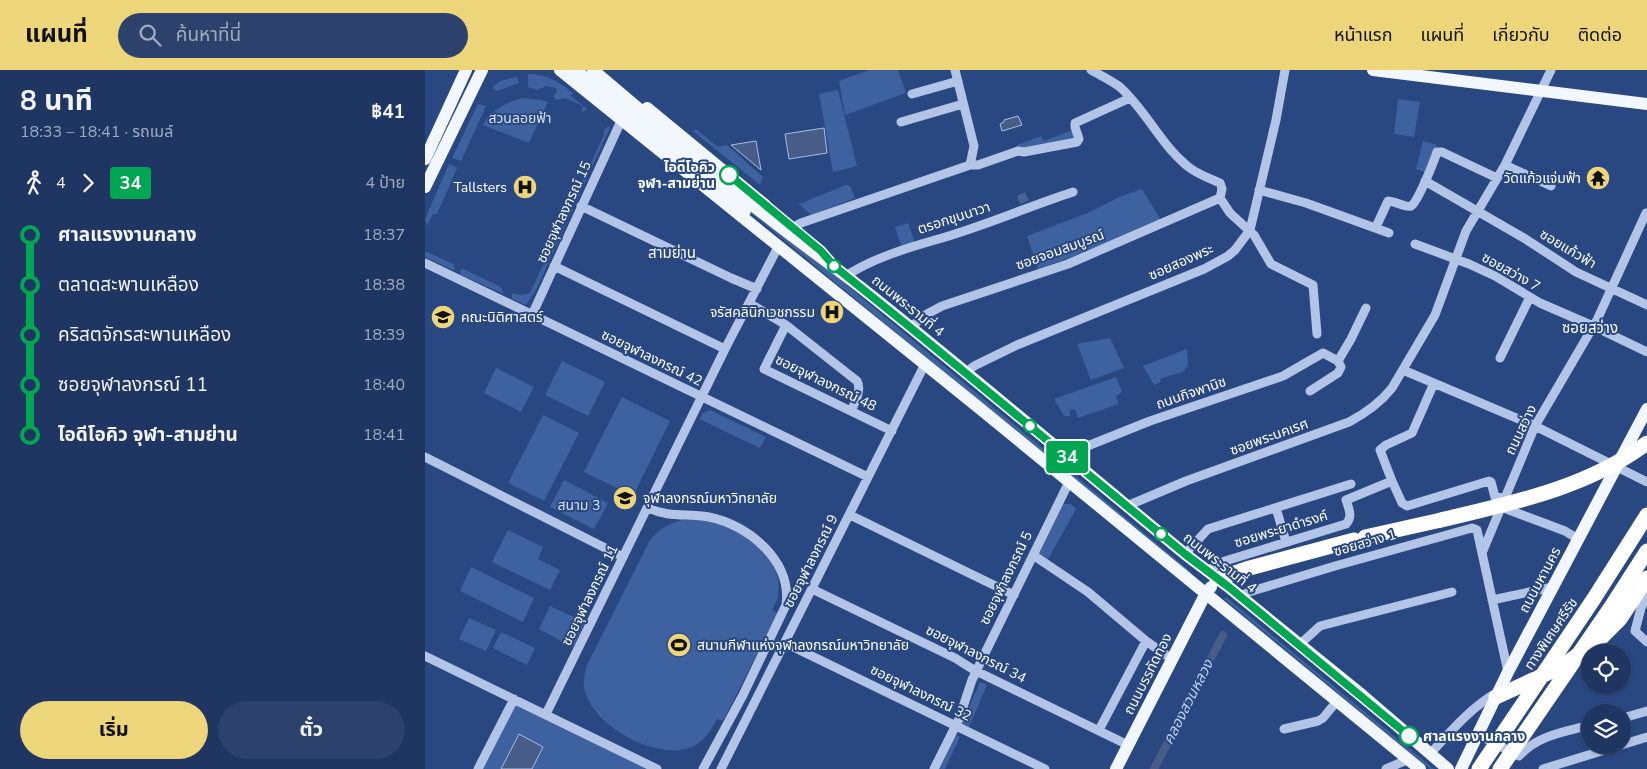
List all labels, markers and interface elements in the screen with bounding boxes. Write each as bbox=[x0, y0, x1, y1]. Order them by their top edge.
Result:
search box bbox=[118, 13, 468, 58]
text: แผนที่ bbox=[25, 18, 88, 50]
icon: search bbox=[136, 21, 164, 49]
text: ค้นหาที่นี่ bbox=[176, 22, 241, 48]
text: หน้าแรก bbox=[1334, 23, 1392, 47]
text: แผนที่ bbox=[1420, 23, 1464, 47]
text: เกี่ยวกับ bbox=[1492, 23, 1550, 47]
text: ติดต่อ bbox=[1578, 23, 1622, 47]
text: 8 นาที bbox=[20, 82, 93, 120]
text: ฿41 bbox=[371, 99, 405, 125]
park label: สวนลอยฟ้า bbox=[488, 109, 552, 128]
text: 18:33 – 18:41 · รถเมล์ bbox=[20, 121, 173, 143]
street label: ซอยจุฬาลงกรณ์ 15 bbox=[532, 158, 596, 266]
place label: ไอดีโอคิว จุฬา-สามย่าน bbox=[638, 158, 715, 193]
marker: ไอดีโอคิว จุฬา-สามย่าน bbox=[719, 165, 739, 185]
temple icon: วัดแก้วแจ่มฟ้า bbox=[1585, 165, 1611, 191]
icon: walk bbox=[20, 169, 48, 197]
icon: forward bbox=[74, 169, 102, 197]
place label: วัดแก้วแจ่มฟ้า bbox=[1503, 169, 1581, 188]
text: 34 bbox=[120, 171, 141, 195]
text: 4 bbox=[56, 172, 66, 194]
text: 4 ป้าย bbox=[366, 172, 405, 194]
hospital icon: Tallsters bbox=[512, 174, 538, 200]
place label: Tallsters bbox=[453, 178, 507, 197]
street label: ตรอกขุนนาวา bbox=[915, 197, 993, 239]
text: ศาลแรงงานกลาง bbox=[58, 222, 197, 248]
text: 18:37 bbox=[363, 224, 405, 246]
street label: ซอยจอมสมบูรณ์ bbox=[1013, 225, 1107, 275]
street label: ซอยแก้วฟ้า bbox=[1536, 225, 1600, 273]
street label: ซอยสองพระ bbox=[1146, 239, 1217, 285]
district label: สามย่าน bbox=[648, 243, 696, 263]
street label: ซอยสว่าง 7 bbox=[1478, 248, 1544, 296]
unlabelled marker bbox=[827, 259, 841, 273]
street label: ถนนพระรามที่ 4 bbox=[868, 270, 949, 341]
text: ตลาดสะพานเหลือง bbox=[58, 272, 199, 298]
text: 18:38 bbox=[363, 274, 405, 296]
hospital icon: จรัสคลินิกเวชกรรม bbox=[819, 299, 845, 325]
place label: จรัสคลินิกเวชกรรม bbox=[710, 303, 815, 322]
school or university icon: คณะนิติศาสตร์ bbox=[430, 304, 456, 330]
place label: คณะนิติศาสตร์ bbox=[461, 308, 543, 327]
district label: ซอยสว่าง bbox=[1562, 318, 1618, 338]
text: คริสตจักรสะพานเหลือง bbox=[58, 322, 231, 348]
text: 18:39 bbox=[363, 324, 405, 346]
street label: ซอยจุฬาลงกรณ์ 42 bbox=[598, 325, 706, 391]
street label: ซอยจุฬาลงกรณ์ 48 bbox=[772, 350, 880, 416]
text: ซอยจุฬาลงกรณ์ 11 bbox=[58, 372, 208, 398]
street label: ถนนกิจพานิช bbox=[1153, 372, 1229, 414]
text: 18:40 bbox=[363, 374, 405, 396]
street label: ถนนสว่าง bbox=[1501, 402, 1541, 458]
street label: ซอยพระนคเรศ bbox=[1227, 414, 1311, 460]
unlabelled marker bbox=[1023, 419, 1037, 433]
text: ไอดีโอคิว จุฬา-สามย่าน bbox=[58, 422, 238, 448]
text: 18:41 bbox=[363, 424, 405, 446]
line badge: 34 bbox=[1045, 441, 1089, 473]
text: 34 bbox=[1056, 445, 1078, 469]
school or university icon: จุฬาลงกรณ์มหาวิทยาลัย bbox=[612, 485, 638, 511]
place label: จุฬาลงกรณ์มหาวิทยาลัย bbox=[643, 489, 777, 508]
park label: สนาม 3 bbox=[558, 496, 600, 515]
street label: ซอยพระยาดำรงค์ bbox=[1232, 506, 1330, 552]
street label: ซอยจุฬาลงกรณ์ 9 bbox=[779, 511, 843, 611]
street label: ซอยสว่าง 1 bbox=[1332, 525, 1398, 561]
unlabelled marker bbox=[1154, 527, 1168, 541]
street label: ถนนพระรามที่ 4 bbox=[1179, 527, 1261, 598]
street label: ซอยจุฬาลงกรณ์ 5 bbox=[975, 528, 1037, 628]
street label: ซอยจุฬาลงกรณ์ 11 bbox=[557, 541, 623, 649]
street label: ถนนมหานคร bbox=[1515, 544, 1565, 616]
street label: ทางพิเศษศรีรัช bbox=[1520, 594, 1582, 674]
street label: ซอยจุฬาลงกรณ์ 34 bbox=[922, 620, 1030, 688]
street label: ถนนบรรทัดทอง bbox=[1119, 630, 1177, 718]
sports icon: สนามกีฬาแห่งจุฬาลงกรณ์มหาวิทยาลัย bbox=[666, 632, 692, 658]
place label: สนามกีฬาแห่งจุฬาลงกรณ์มหาวิทยาลัย bbox=[697, 636, 909, 655]
map controls bbox=[1581, 644, 1631, 754]
button: locate bbox=[1581, 644, 1631, 694]
water label: คลองสวนหลวง bbox=[1158, 655, 1218, 748]
street label: ซอยจุฬาลงกรณ์ 32 bbox=[867, 660, 975, 726]
button: เริ่ม bbox=[20, 701, 208, 759]
button: ตั๋ว bbox=[218, 701, 405, 759]
button: layers bbox=[1581, 704, 1631, 754]
marker: ศาลแรงงานกลาง bbox=[1399, 726, 1419, 746]
place label: ศาลแรงงานกลาง bbox=[1423, 727, 1525, 746]

